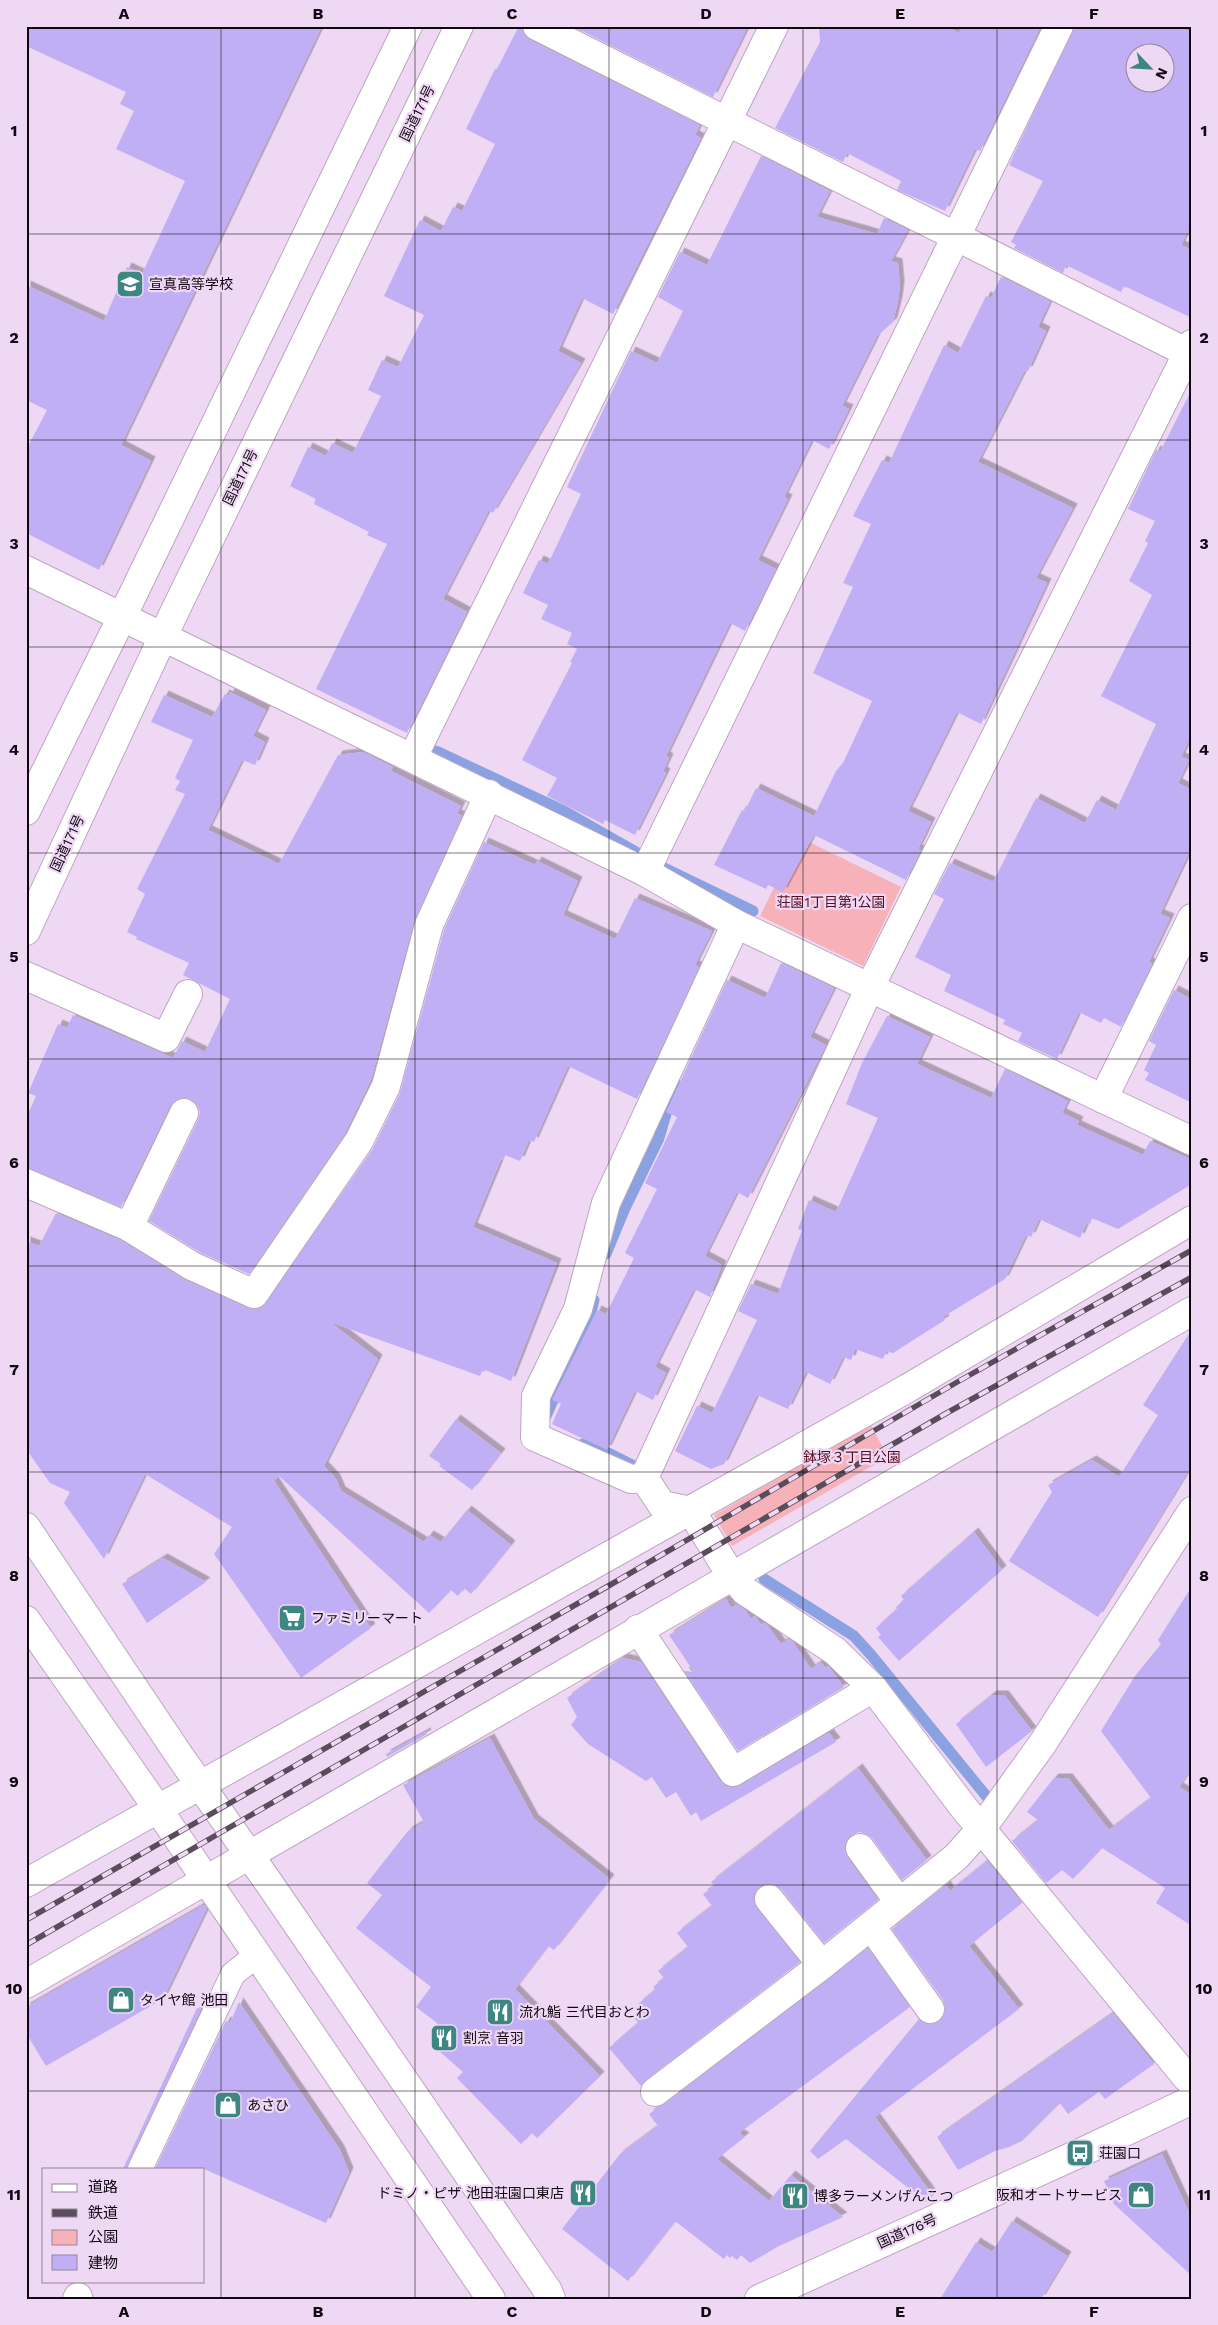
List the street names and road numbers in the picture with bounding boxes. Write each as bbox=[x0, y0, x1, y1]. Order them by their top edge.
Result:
street label: 国道171号 bbox=[396, 82, 438, 144]
street label: 国道171号 bbox=[219, 446, 261, 508]
street label: 国道171号 bbox=[47, 812, 87, 874]
street label: 国道176号 bbox=[875, 2211, 939, 2251]

